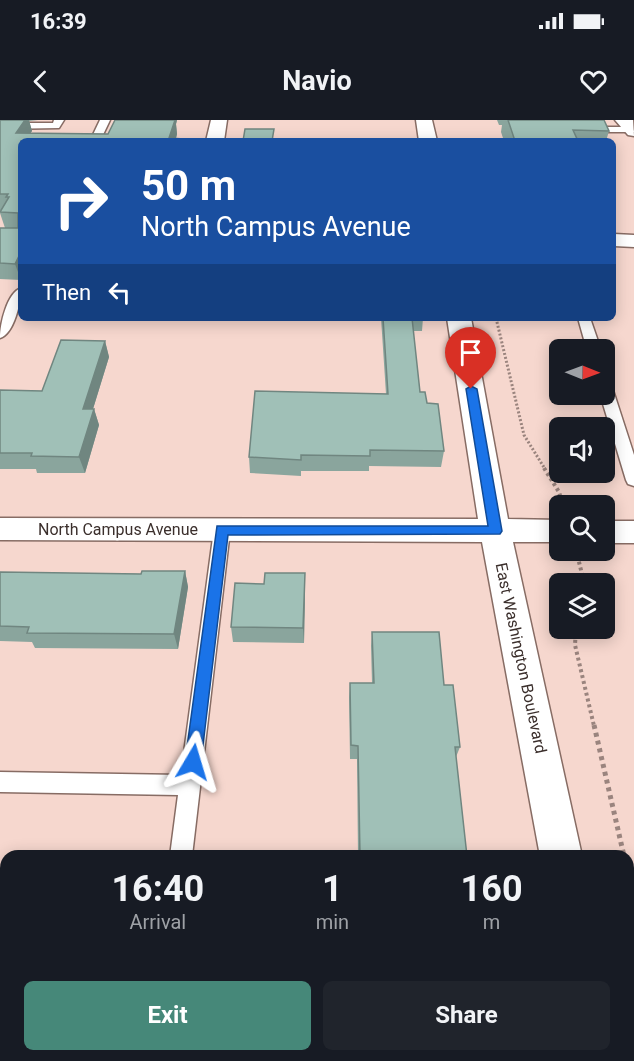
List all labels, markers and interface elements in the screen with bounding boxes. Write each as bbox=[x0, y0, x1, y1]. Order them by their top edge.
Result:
text: 16:39 bbox=[30, 9, 87, 34]
icon: back bbox=[24, 65, 57, 98]
text: Navio bbox=[282, 65, 352, 97]
icon: heart bbox=[577, 65, 610, 98]
text: 50 m bbox=[141, 161, 236, 210]
icon: right bbox=[42, 162, 120, 240]
text: North Campus Avenue bbox=[141, 211, 411, 243]
icon: left bbox=[103, 276, 136, 309]
text: Then bbox=[42, 280, 91, 305]
pin bbox=[445, 327, 496, 389]
icon: arrive bbox=[454, 336, 487, 369]
north arrow bbox=[549, 339, 615, 405]
map controls bbox=[549, 339, 615, 639]
button: sound bbox=[549, 417, 615, 483]
button: search bbox=[549, 495, 615, 561]
street label: North Campus Avenue bbox=[38, 520, 198, 539]
street label: East Washington Boulevard bbox=[491, 561, 551, 755]
button: layers bbox=[549, 573, 615, 639]
position arrow bbox=[161, 730, 225, 794]
text: 16:40 bbox=[111, 868, 204, 910]
text: 1 bbox=[322, 868, 343, 910]
text: 160 bbox=[461, 868, 523, 910]
text: Arrival bbox=[129, 910, 186, 934]
text: min bbox=[316, 910, 349, 934]
text: m bbox=[483, 910, 500, 934]
button: Exit bbox=[24, 981, 311, 1050]
button: Share bbox=[323, 981, 610, 1050]

